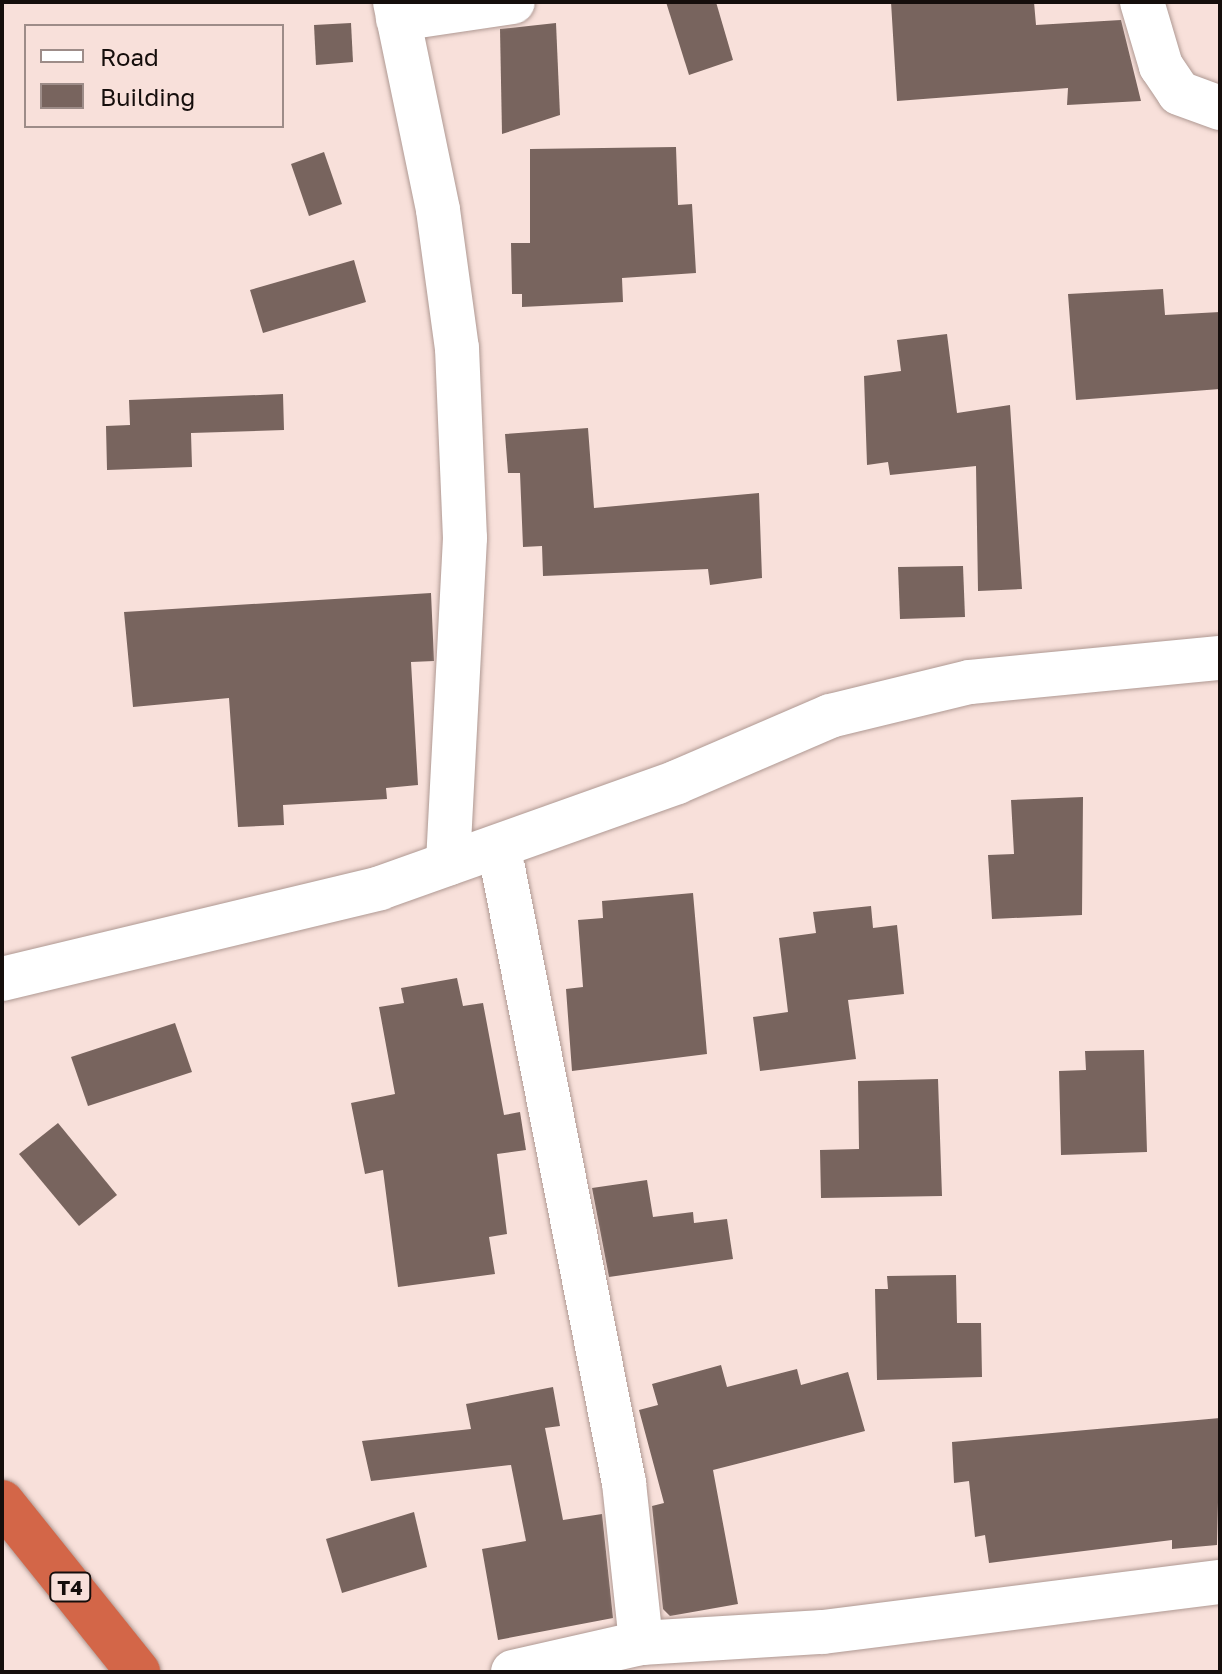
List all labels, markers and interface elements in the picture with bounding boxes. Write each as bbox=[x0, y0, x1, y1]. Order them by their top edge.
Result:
legend bbox=[24, 24, 284, 128]
text: Road bbox=[100, 42, 159, 71]
text: Building bbox=[100, 82, 195, 111]
road number: T4 bbox=[48, 1571, 92, 1603]

